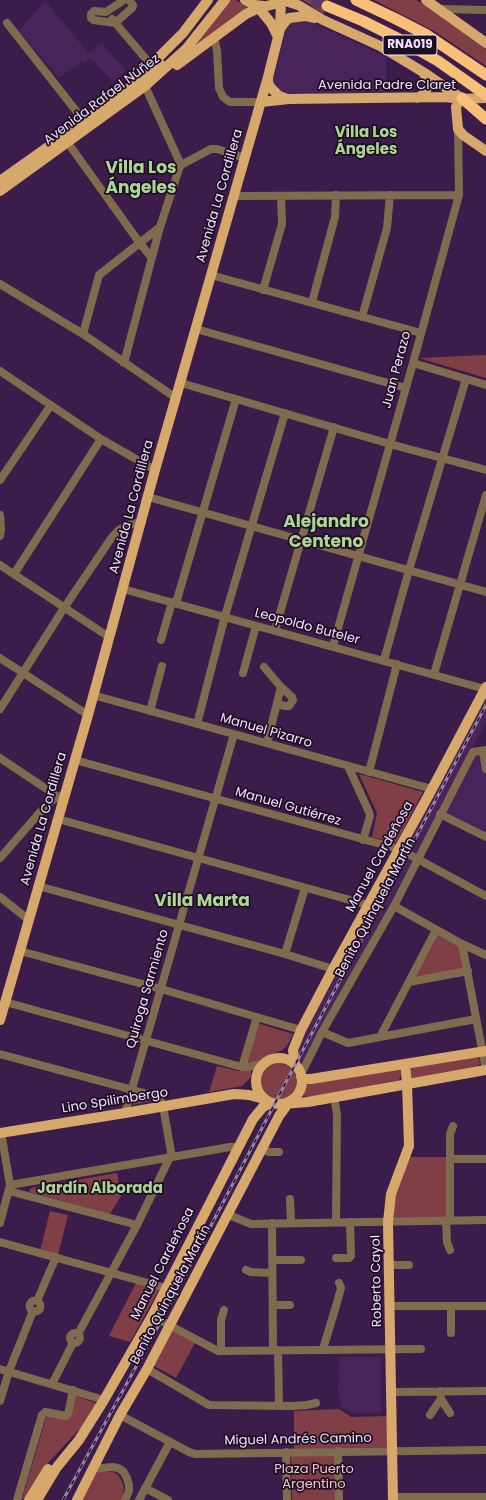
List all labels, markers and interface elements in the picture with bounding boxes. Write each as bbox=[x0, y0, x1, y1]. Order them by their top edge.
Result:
road number: RNA019 bbox=[383, 35, 437, 55]
street label: Avenida Rafael Núñez bbox=[41, 51, 163, 149]
street label: Avenida Padre Claret bbox=[318, 78, 456, 94]
district label: Villa Los Ángeles bbox=[335, 124, 397, 159]
street label: Avenida La Cordillera bbox=[194, 128, 246, 264]
district label: Villa Los Ángeles bbox=[105, 159, 177, 199]
street label: Juan Perazo bbox=[379, 330, 415, 410]
street label: Avenida La Cordillera bbox=[107, 438, 157, 576]
district label: Alejandro Centeno bbox=[283, 513, 369, 553]
street label: Leopoldo Buteler bbox=[253, 605, 361, 649]
street label: Manuel Pizarro bbox=[218, 710, 314, 752]
street label: Avenida La Cordillera bbox=[18, 751, 70, 887]
street label: Manuel Gutiérrez bbox=[233, 784, 343, 830]
street label: Manuel Cardeñosa bbox=[343, 799, 417, 915]
street label: Benito Quinquela Martín bbox=[333, 836, 419, 980]
district label: Villa Marta bbox=[154, 892, 250, 912]
street label: Quiroga Sarmiento bbox=[124, 928, 172, 1050]
street label: Lino Spilimbergo bbox=[61, 1085, 169, 1117]
district label: Jardín Alborada bbox=[37, 1180, 163, 1198]
street label: Manuel Cardeñosa bbox=[128, 1205, 198, 1323]
street label: Benito Quinquela Martín bbox=[128, 1223, 214, 1367]
street label: Roberto Cayol bbox=[368, 1235, 386, 1327]
street label: Miguel Andrés Camino bbox=[224, 1431, 372, 1449]
park label: Plaza Puerto Argentino bbox=[274, 1462, 354, 1493]

